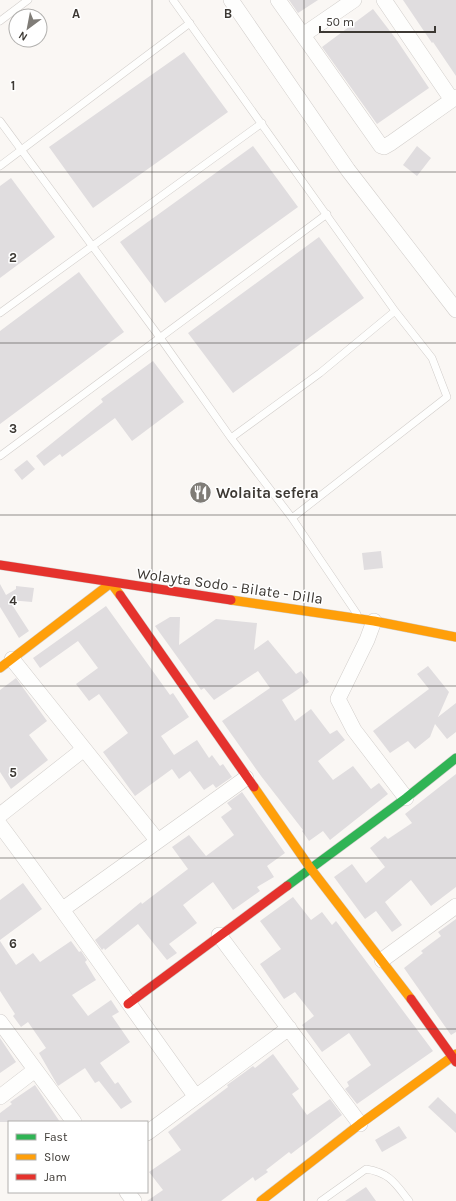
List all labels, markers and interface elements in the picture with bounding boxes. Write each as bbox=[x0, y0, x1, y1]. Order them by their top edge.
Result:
text: A bbox=[72, 6, 80, 21]
text: B bbox=[224, 6, 232, 21]
north arrow bbox=[8, 8, 48, 48]
scale bar bbox=[320, 8, 435, 34]
text: 50 m bbox=[326, 15, 354, 29]
text: N bbox=[16, 28, 30, 44]
text: 1 bbox=[11, 78, 15, 93]
text: 2 bbox=[9, 250, 17, 265]
text: 3 bbox=[9, 421, 17, 436]
restaurant icon: Wolaita sefera bbox=[187, 480, 213, 506]
place label: Wolaita sefera bbox=[216, 484, 319, 502]
street label: Wolayta Sodo - Bilate - Dilla bbox=[136, 564, 324, 608]
text: 4 bbox=[9, 593, 17, 608]
text: 5 bbox=[9, 765, 17, 780]
text: 6 bbox=[9, 936, 17, 951]
legend bbox=[8, 1121, 148, 1193]
text: Fast bbox=[44, 1130, 68, 1144]
text: Slow bbox=[44, 1150, 70, 1164]
text: Jam bbox=[44, 1170, 67, 1184]

